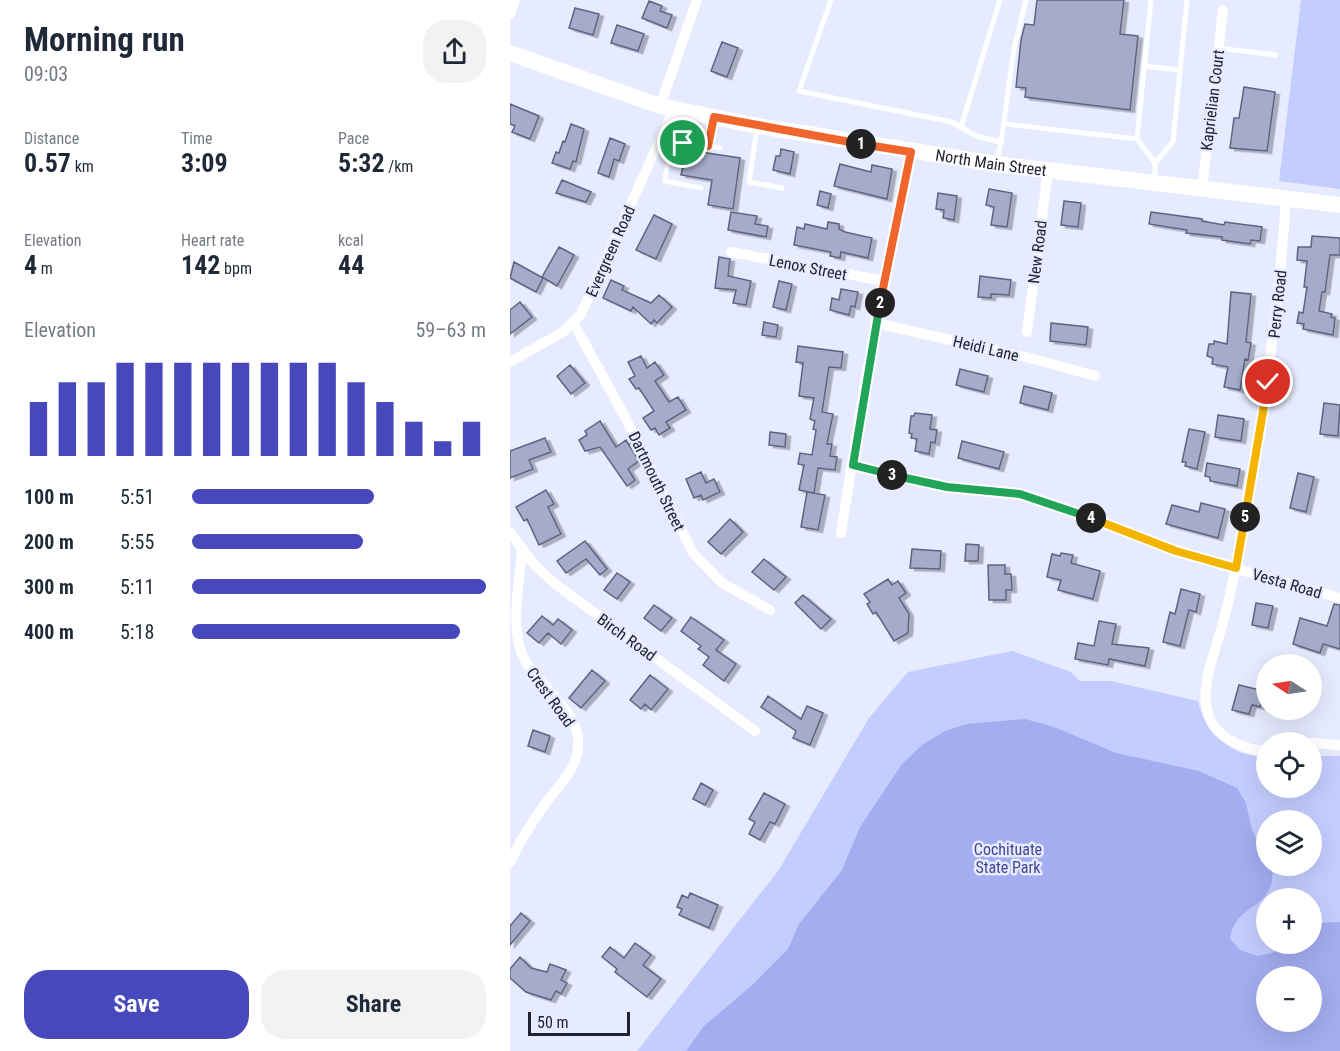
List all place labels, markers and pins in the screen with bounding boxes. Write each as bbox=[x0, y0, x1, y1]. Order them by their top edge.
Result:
pin bbox=[657, 117, 708, 168]
pin: 1 bbox=[846, 129, 876, 159]
pin: 2 bbox=[865, 288, 895, 318]
pin bbox=[1242, 356, 1293, 407]
pin: 3 bbox=[877, 460, 907, 490]
pin: 5 bbox=[1230, 502, 1260, 532]
pin: 4 bbox=[1076, 503, 1106, 533]

